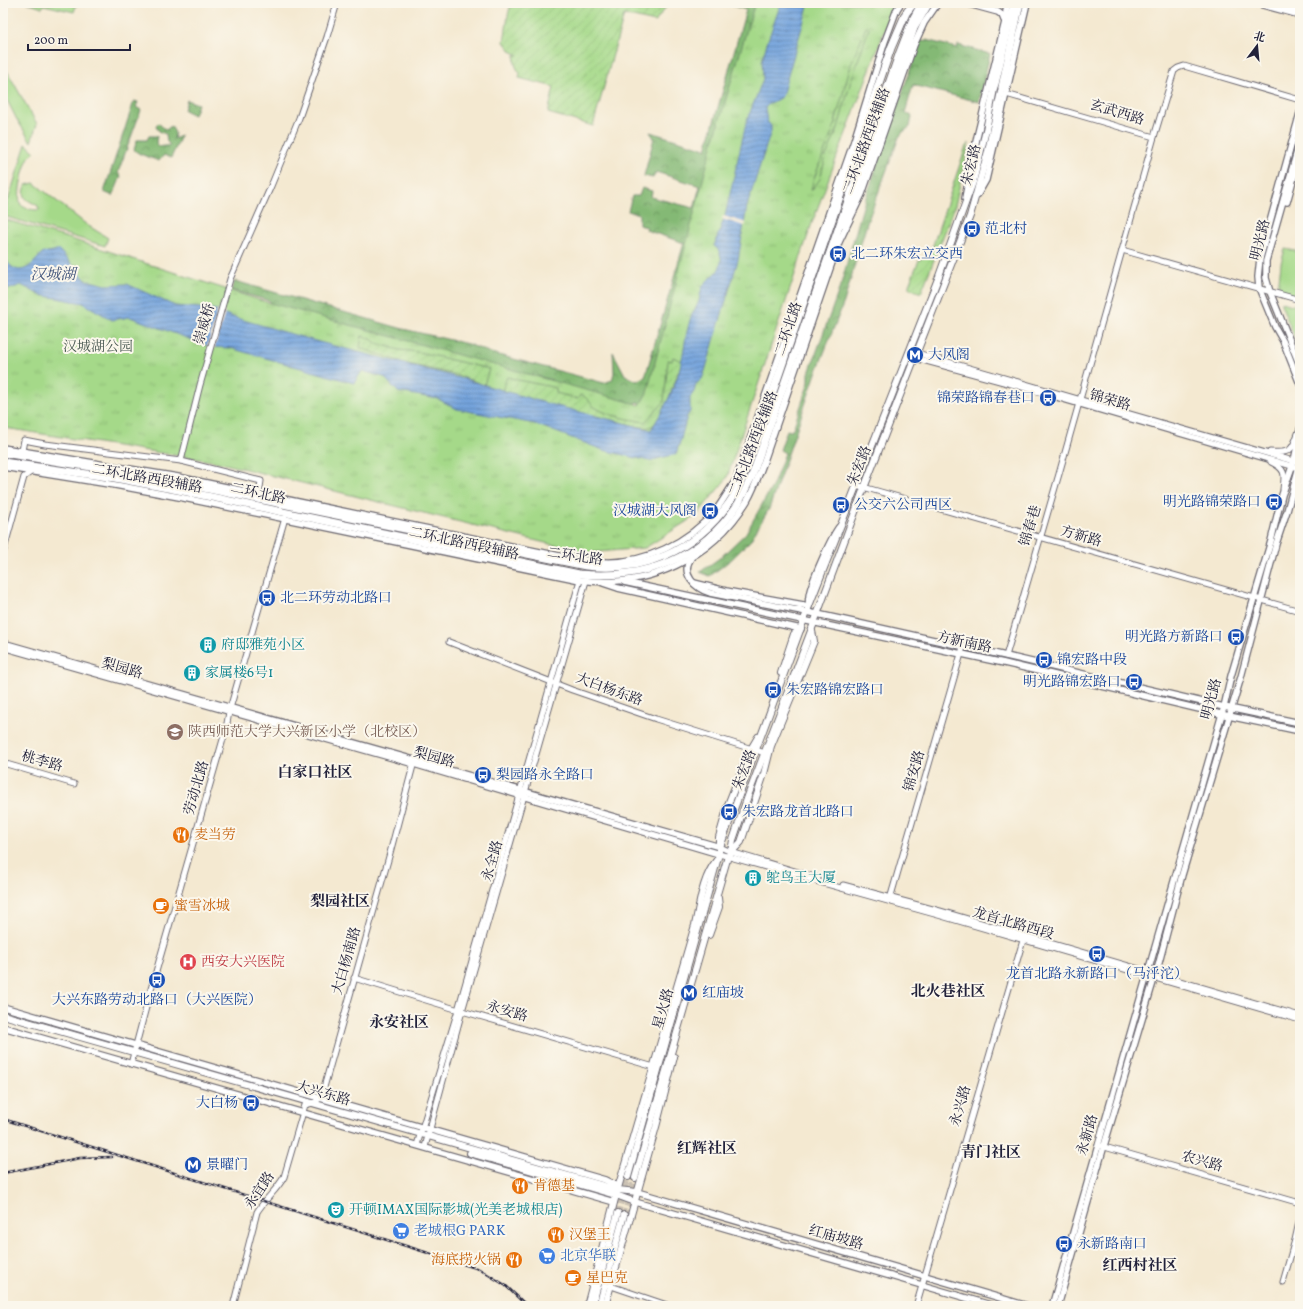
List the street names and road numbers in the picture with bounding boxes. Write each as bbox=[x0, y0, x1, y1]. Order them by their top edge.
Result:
street label: 二环北路西段辅路 bbox=[839, 85, 895, 197]
street label: 玄武西路 bbox=[1087, 96, 1147, 130]
street label: 朱宏路 bbox=[958, 142, 986, 188]
street label: 明光路 bbox=[1247, 217, 1275, 263]
street label: 二环北路 bbox=[771, 299, 807, 359]
street label: 崇威桥 bbox=[190, 301, 220, 347]
street label: 锦荣路 bbox=[1087, 386, 1133, 416]
street label: 二环北路西段辅路 bbox=[725, 388, 783, 500]
street label: 朱宏路 bbox=[843, 443, 877, 489]
street label: 二环北路西段辅路 bbox=[90, 460, 204, 498]
street label: 二环北路 bbox=[229, 479, 287, 509]
street label: 锦春巷 bbox=[1016, 503, 1046, 549]
street label: 方新路 bbox=[1058, 522, 1104, 552]
street label: 二环北路西段辅路 bbox=[407, 523, 521, 565]
street label: 二环北路 bbox=[546, 544, 604, 570]
street label: 方新南路 bbox=[935, 628, 993, 658]
street label: 梨园路 bbox=[99, 654, 145, 684]
street label: 大白杨东路 bbox=[573, 669, 645, 711]
street label: 明光路 bbox=[1197, 676, 1227, 722]
street label: 梨园路 bbox=[411, 743, 457, 773]
street label: 桃李路 bbox=[19, 747, 65, 777]
street label: 朱宏路 bbox=[729, 747, 761, 793]
street label: 锦安路 bbox=[900, 748, 930, 794]
street label: 劳动北路 bbox=[180, 758, 214, 818]
street label: 永全路 bbox=[478, 838, 508, 884]
street label: 龙首北路西段 bbox=[970, 903, 1056, 945]
street label: 大白杨南路 bbox=[328, 925, 366, 997]
street label: 星火路 bbox=[649, 986, 679, 1032]
street label: 永安路 bbox=[484, 997, 530, 1027]
street label: 大兴东路 bbox=[293, 1077, 353, 1111]
street label: 永兴路 bbox=[946, 1083, 976, 1129]
street label: 永新路 bbox=[1073, 1112, 1103, 1158]
street label: 农兴路 bbox=[1179, 1147, 1225, 1177]
street label: 永宜路 bbox=[240, 1168, 280, 1214]
street label: 红庙坡路 bbox=[806, 1221, 866, 1255]

